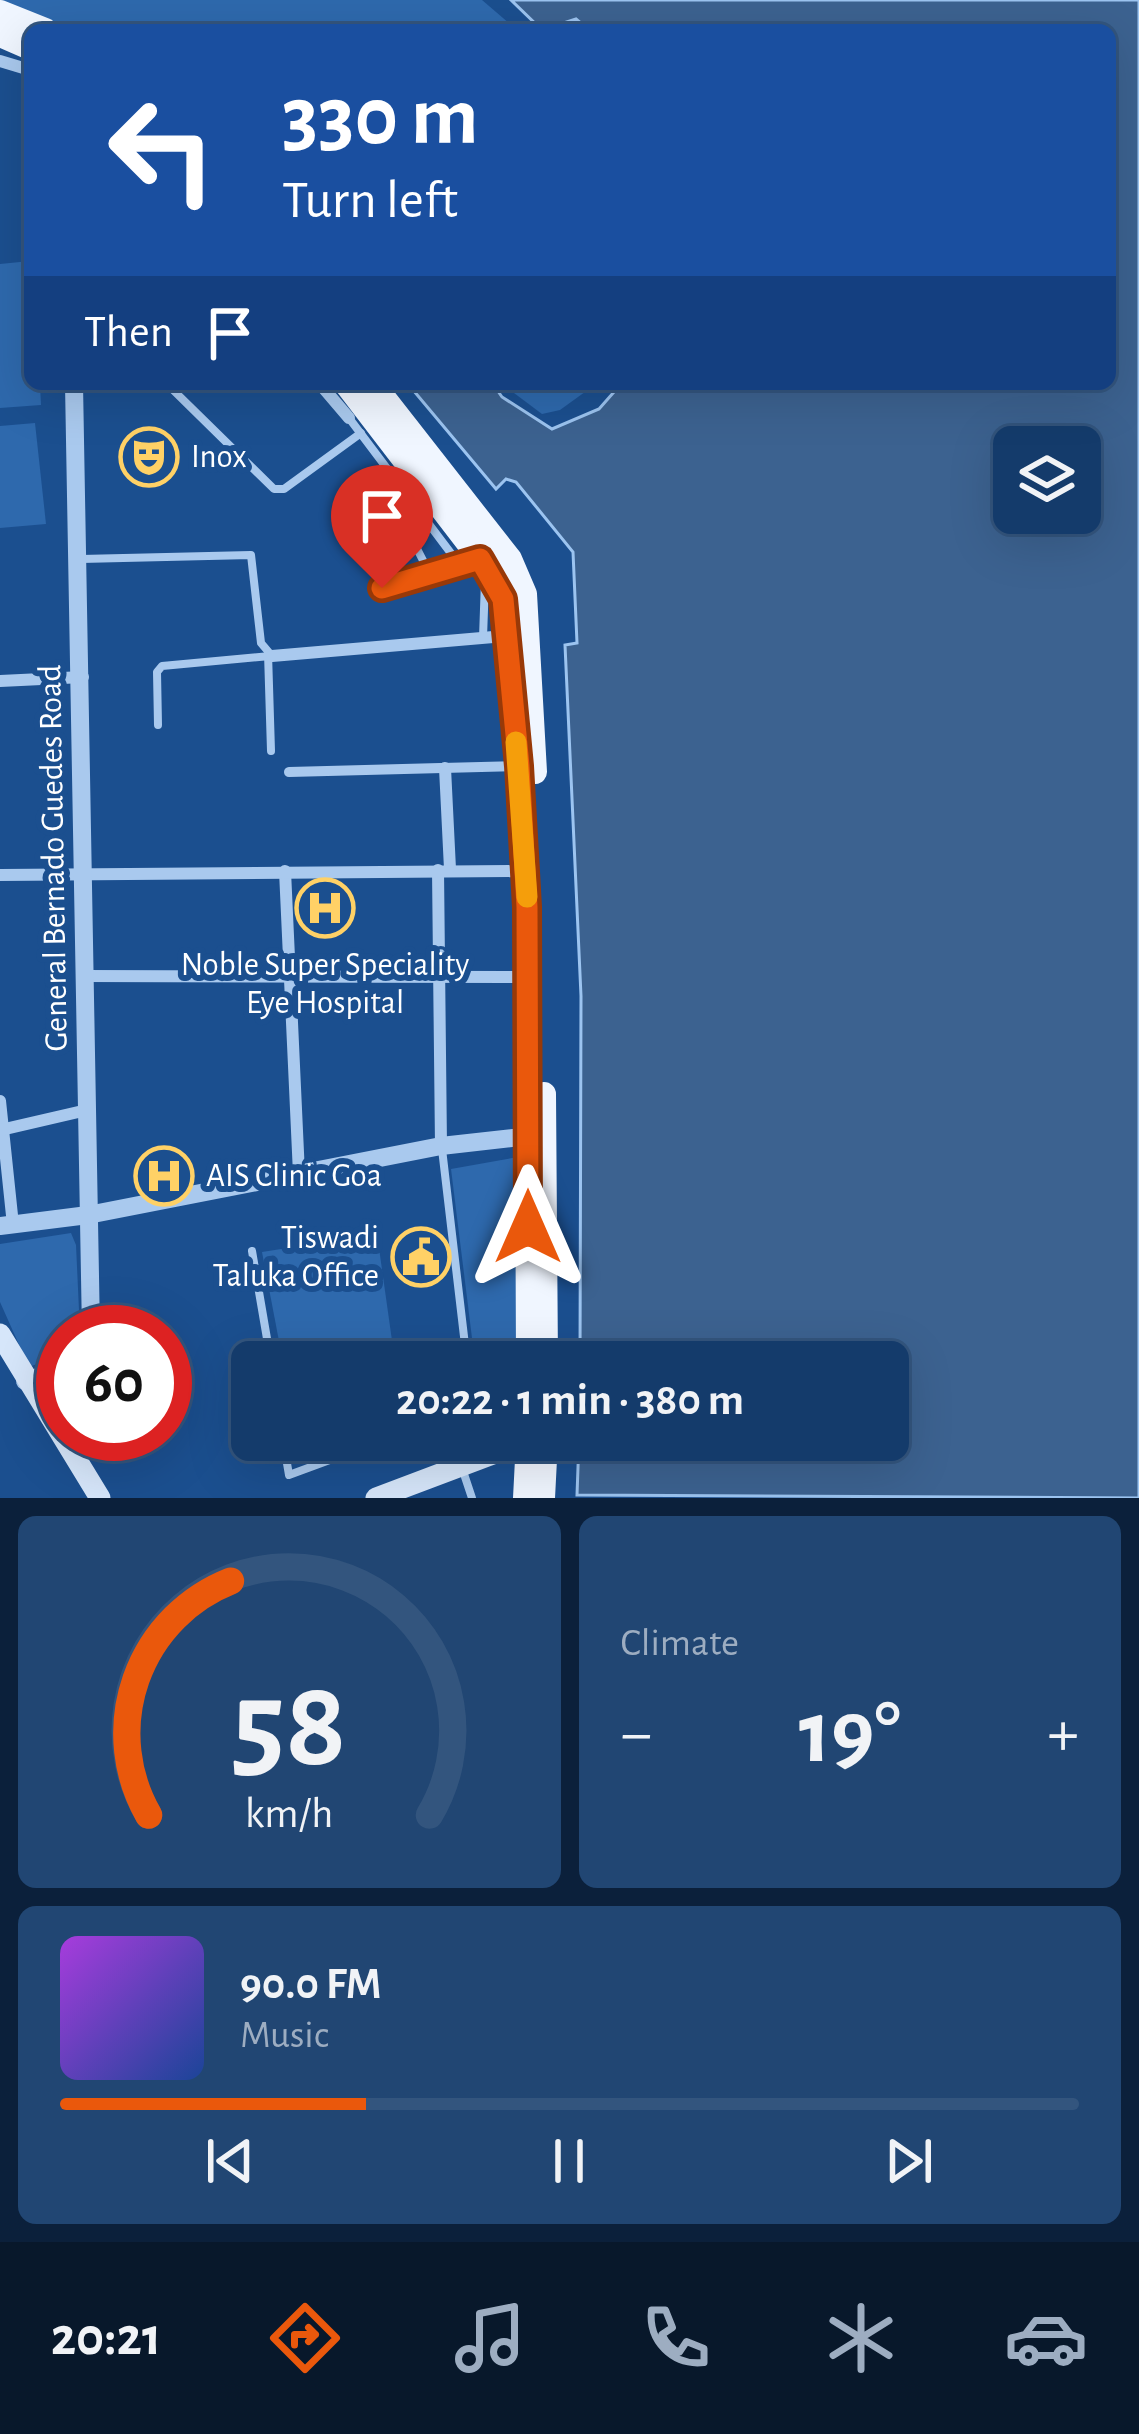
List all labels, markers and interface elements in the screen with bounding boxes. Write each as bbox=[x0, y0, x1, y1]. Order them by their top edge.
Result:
icon: left bbox=[84, 72, 240, 228]
text: 330 m bbox=[282, 76, 479, 160]
text: Turn left bbox=[282, 174, 458, 228]
icon: arrive bbox=[197, 300, 263, 366]
text: Then bbox=[84, 310, 173, 355]
theatre icon: Inox bbox=[118, 426, 180, 488]
map controls bbox=[993, 426, 1101, 534]
button: layers bbox=[993, 426, 1101, 534]
place label: Inox bbox=[191, 441, 247, 474]
pin bbox=[331, 465, 433, 588]
icon: arrive bbox=[349, 483, 415, 549]
street label: General Bernado Guedes Road bbox=[34, 664, 74, 1052]
hospital icon: Noble Super Speciality Eye Hospital bbox=[294, 877, 356, 939]
place label: Noble Super Speciality Eye Hospital bbox=[181, 949, 469, 1020]
hospital icon: AIS Clinic Goa bbox=[133, 1145, 195, 1207]
place label: AIS Clinic Goa bbox=[206, 1160, 382, 1193]
position arrow bbox=[465, 1164, 591, 1290]
place label: Tiswadi Taluka Office bbox=[213, 1222, 379, 1293]
public building icon: Tiswadi Taluka Office bbox=[390, 1226, 452, 1288]
speed limit sign: 60 bbox=[36, 1305, 192, 1461]
text: 20:22 · 1 min · 380 m bbox=[396, 1378, 744, 1423]
text: Climate bbox=[621, 1624, 739, 1663]
text: 58 bbox=[232, 1664, 347, 1789]
text: 19° bbox=[799, 1689, 901, 1779]
text: − bbox=[621, 1701, 652, 1767]
text: + bbox=[1047, 1701, 1079, 1767]
text: km/h bbox=[245, 1793, 333, 1836]
text: 90.0 FM bbox=[240, 1962, 382, 2007]
text: Music bbox=[240, 2016, 329, 2055]
icon: previous bbox=[197, 2128, 263, 2194]
icon: pause bbox=[536, 2128, 602, 2194]
icon: next bbox=[876, 2128, 942, 2194]
icon: directions bbox=[263, 2296, 347, 2380]
icon: music bbox=[448, 2296, 532, 2380]
icon: phone bbox=[634, 2296, 718, 2380]
icon: climate bbox=[819, 2296, 903, 2380]
icon: car bbox=[1004, 2296, 1088, 2380]
text: 20:21 bbox=[51, 2311, 161, 2365]

